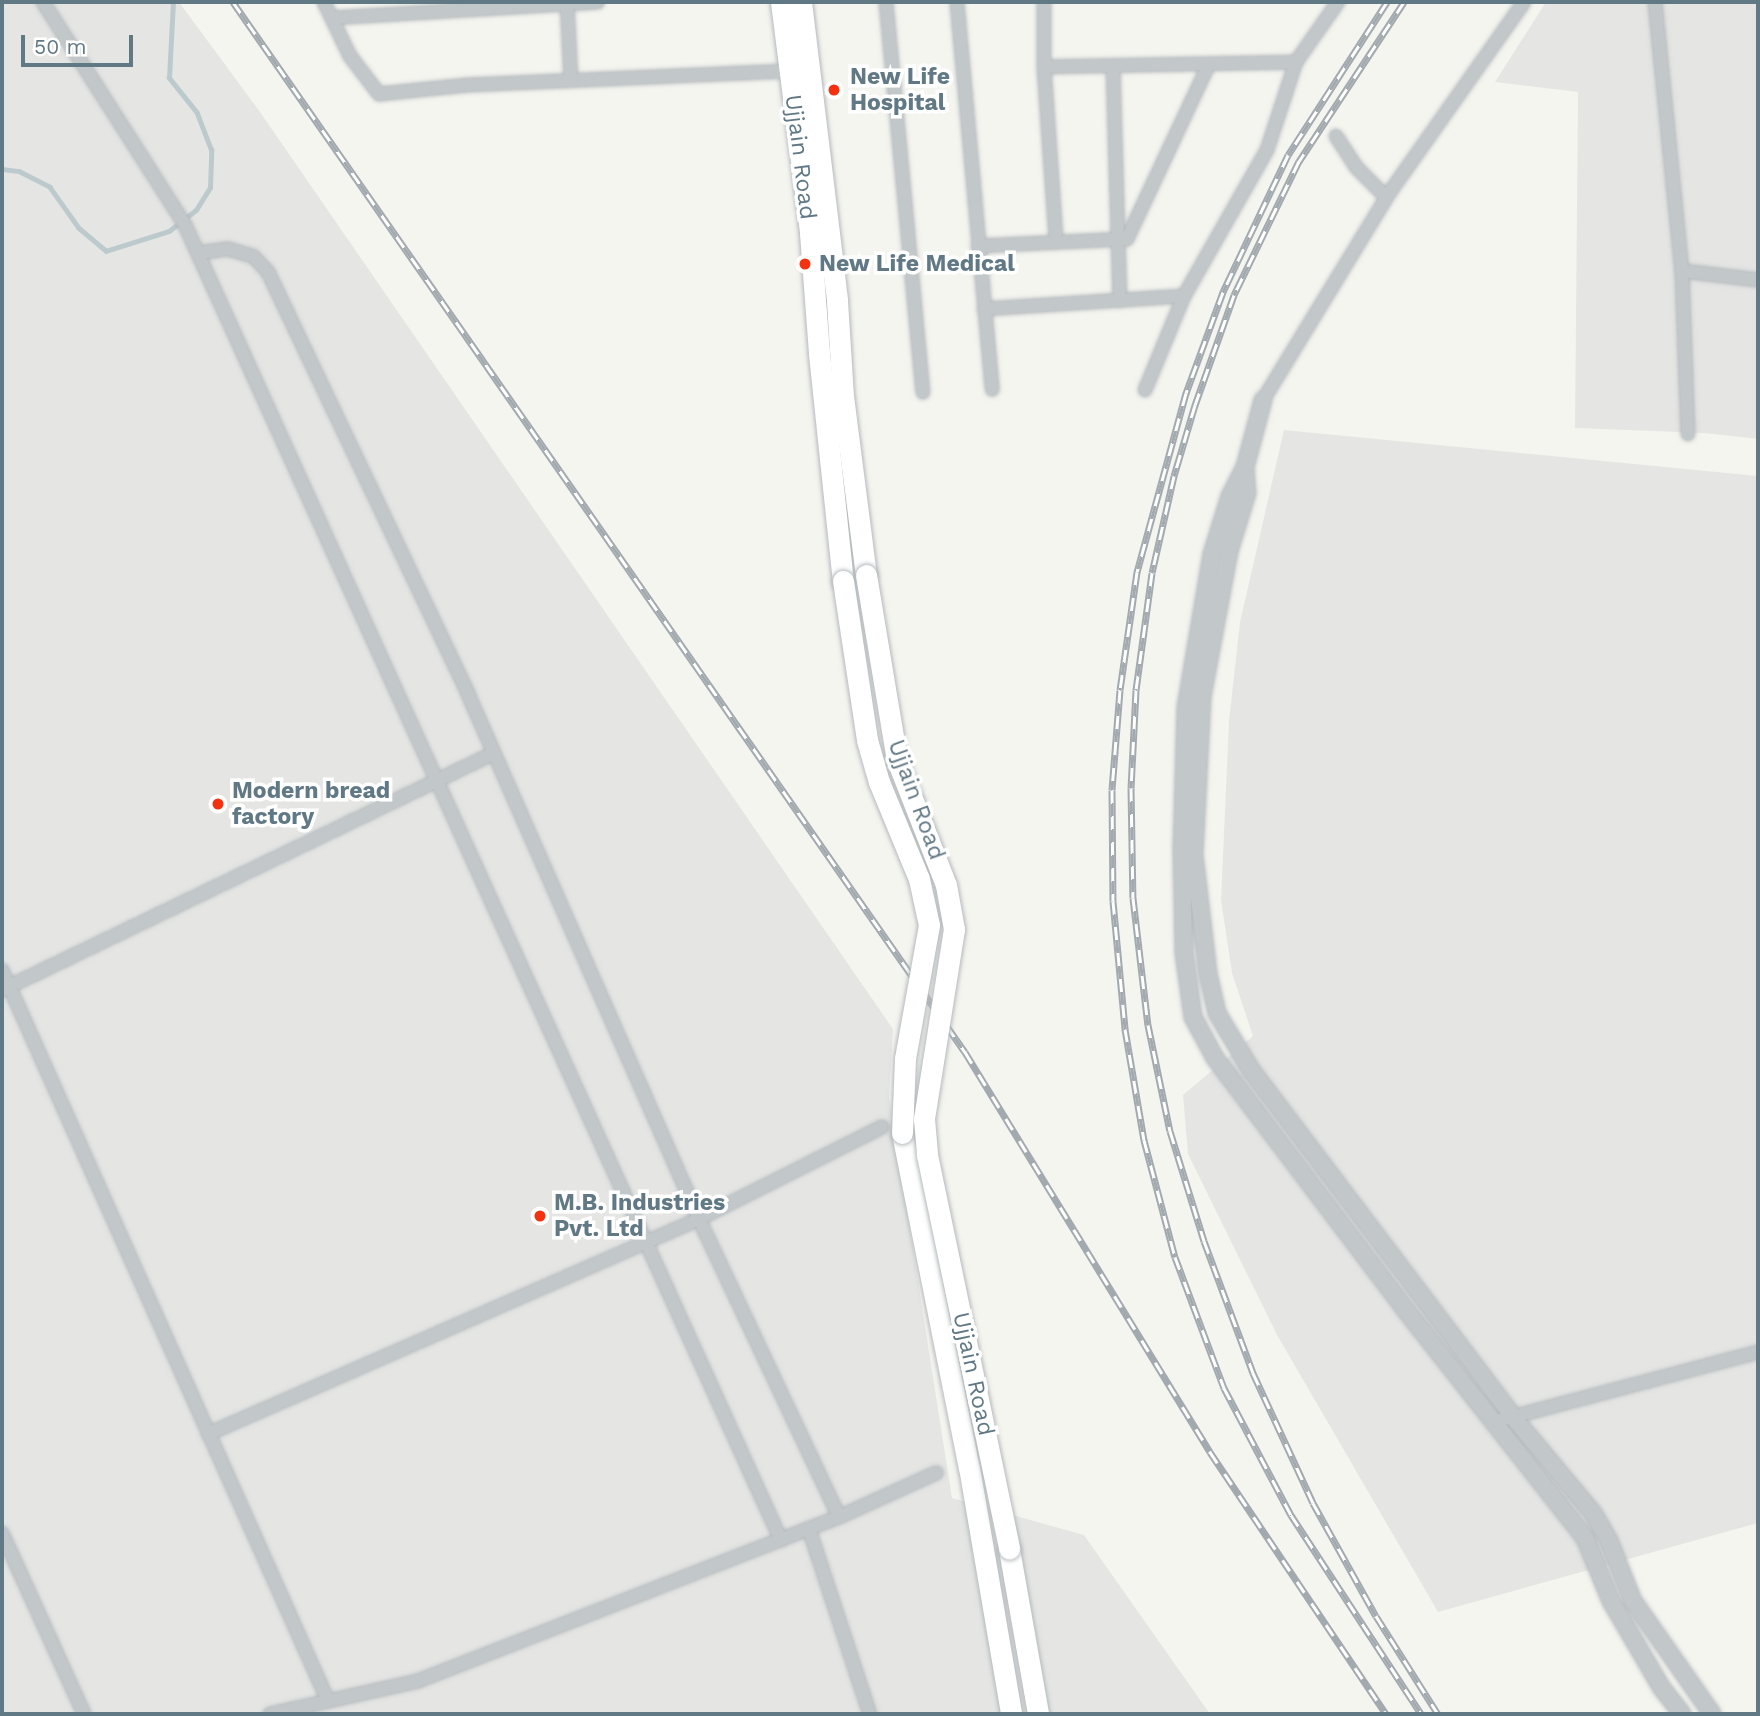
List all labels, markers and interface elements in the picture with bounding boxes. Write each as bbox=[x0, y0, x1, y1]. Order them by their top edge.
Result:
scale bar bbox=[24, 21, 136, 65]
text: 50 m bbox=[34, 34, 86, 59]
place label: New Life Hospital bbox=[850, 63, 951, 117]
marker: New Life Hospital bbox=[824, 80, 844, 100]
street label: Ujjain Road bbox=[779, 93, 821, 221]
place label: New Life Medical bbox=[819, 250, 1015, 278]
marker: New Life Medical bbox=[797, 256, 813, 272]
street label: Ujjain Road bbox=[882, 736, 950, 864]
place label: Modern bread factory bbox=[232, 777, 390, 831]
marker: Modern bread factory bbox=[210, 796, 226, 812]
place label: M.B. Industries Pvt. Ltd bbox=[554, 1189, 725, 1243]
marker: M.B. Industries Pvt. Ltd bbox=[532, 1208, 548, 1224]
street label: Ujjain Road bbox=[946, 1310, 1000, 1438]

